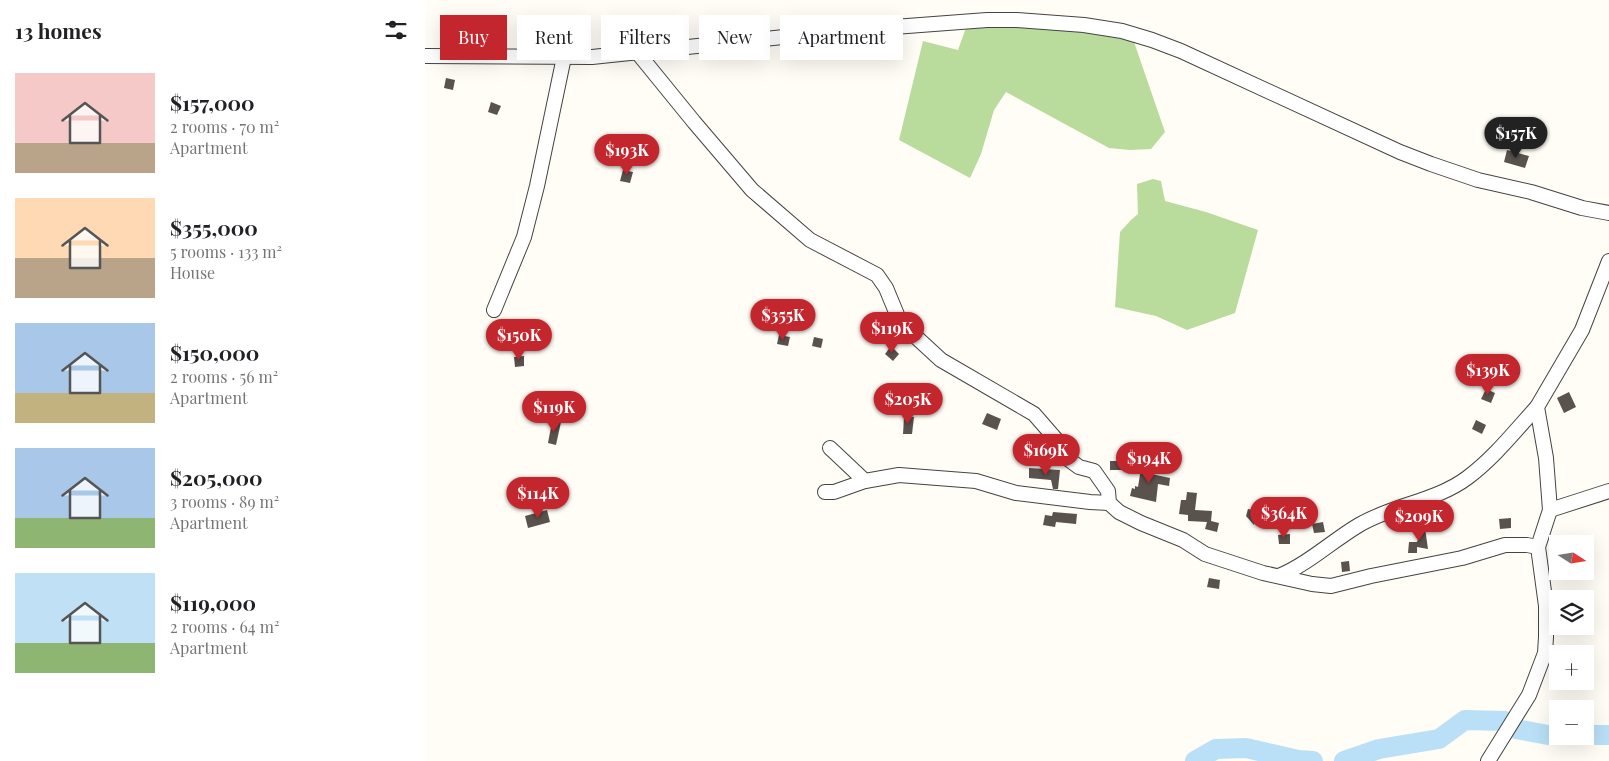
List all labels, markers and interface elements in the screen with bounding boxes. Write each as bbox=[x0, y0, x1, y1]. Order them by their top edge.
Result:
chip: Buy bbox=[440, 15, 507, 60]
chip: Rent bbox=[517, 15, 591, 60]
chip: Filters bbox=[601, 15, 689, 60]
chip: New bbox=[699, 15, 770, 60]
chip: Apartment bbox=[780, 15, 903, 60]
text: 13 homes bbox=[15, 16, 102, 44]
icon: filters bbox=[382, 16, 410, 44]
text: $157,000 bbox=[170, 88, 255, 116]
icon: home bbox=[55, 93, 115, 153]
text: 2 rooms · 70 m² bbox=[170, 116, 279, 137]
pin: $157K bbox=[1481, 116, 1551, 159]
text: $157K bbox=[1495, 122, 1537, 143]
pin: $193K bbox=[592, 134, 662, 176]
text: Apartment bbox=[170, 137, 248, 158]
text: $193K bbox=[605, 139, 649, 160]
text: $355,000 bbox=[170, 213, 258, 241]
icon: home bbox=[55, 218, 115, 278]
text: 5 rooms · 133 m² bbox=[170, 241, 282, 262]
text: House bbox=[170, 262, 215, 283]
pin: $355K bbox=[748, 298, 818, 341]
text: $355K bbox=[761, 304, 805, 325]
pin: $119K bbox=[857, 312, 927, 354]
text: $119K bbox=[871, 317, 913, 338]
pin: $150K bbox=[484, 318, 554, 361]
text: $150K bbox=[497, 324, 541, 345]
text: $150,000 bbox=[170, 338, 259, 366]
icon: home bbox=[55, 343, 115, 403]
pin: $139K bbox=[1453, 354, 1523, 396]
text: $139K bbox=[1466, 359, 1510, 380]
text: 2 rooms · 56 m² bbox=[170, 366, 278, 387]
pin: $205K bbox=[873, 382, 943, 425]
text: Apartment bbox=[170, 387, 248, 408]
text: $205K bbox=[885, 388, 931, 409]
pin: $119K bbox=[519, 390, 589, 433]
text: $119K bbox=[533, 396, 575, 417]
pin: $169K bbox=[1011, 434, 1081, 476]
text: $169K bbox=[1024, 439, 1068, 460]
pin: $194K bbox=[1114, 442, 1184, 484]
text: $194K bbox=[1127, 447, 1171, 468]
text: $205,000 bbox=[170, 463, 263, 491]
icon: home bbox=[55, 468, 115, 528]
pin: $114K bbox=[503, 476, 573, 519]
text: $114K bbox=[517, 482, 559, 503]
text: 3 rooms · 89 m² bbox=[170, 491, 279, 512]
pin: $364K bbox=[1249, 496, 1319, 539]
pin: $209K bbox=[1384, 500, 1454, 542]
text: $364K bbox=[1261, 502, 1307, 523]
text: $209K bbox=[1395, 505, 1443, 526]
text: Apartment bbox=[170, 512, 248, 533]
north arrow bbox=[1549, 535, 1594, 580]
map controls bbox=[1549, 535, 1594, 745]
text: $119,000 bbox=[170, 588, 256, 616]
button: layers bbox=[1549, 590, 1594, 635]
icon: home bbox=[55, 593, 115, 653]
text: 2 rooms · 64 m² bbox=[170, 616, 279, 637]
text: Apartment bbox=[170, 637, 248, 658]
button: + bbox=[1549, 645, 1594, 690]
button: − bbox=[1549, 700, 1594, 745]

